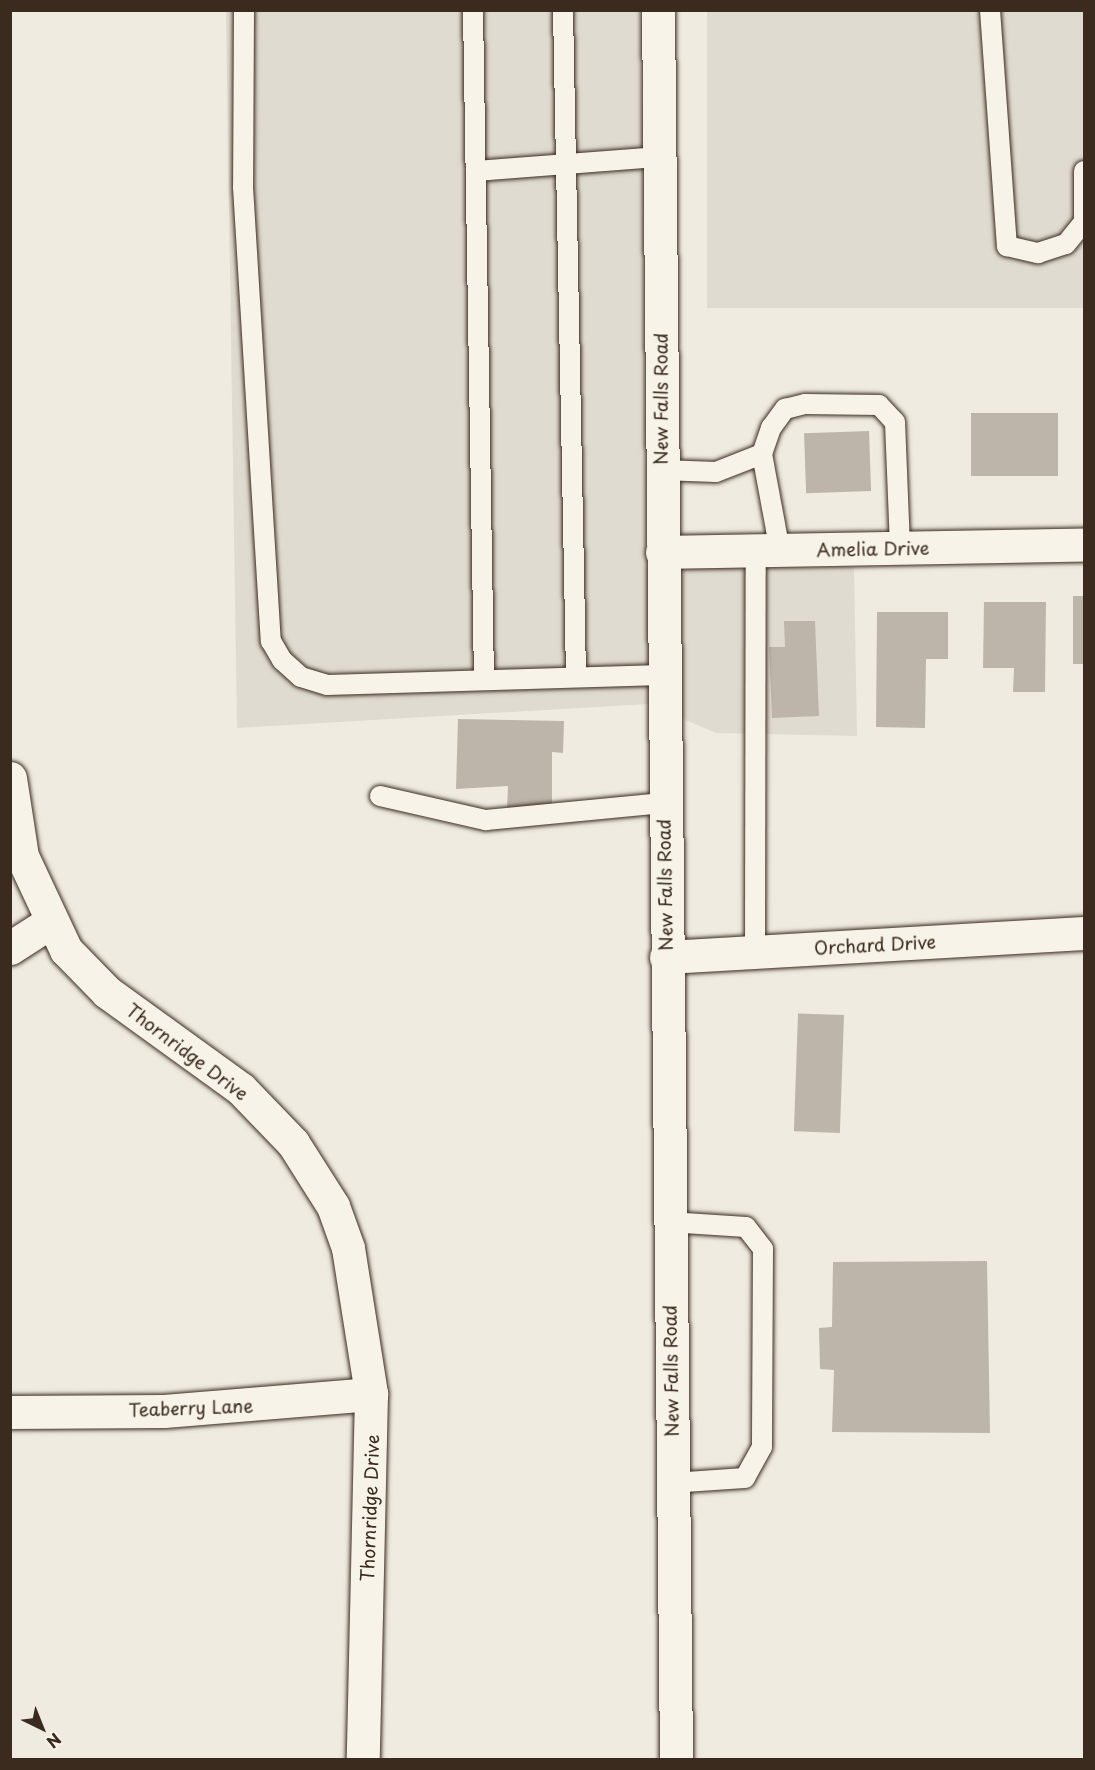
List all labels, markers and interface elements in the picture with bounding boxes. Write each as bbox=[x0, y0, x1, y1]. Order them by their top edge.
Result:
street label: New Falls Road bbox=[650, 333, 672, 465]
street label: Amelia Drive bbox=[817, 537, 929, 561]
street label: New Falls Road bbox=[653, 818, 677, 952]
street label: Orchard Drive bbox=[813, 931, 937, 959]
street label: Thornridge Drive bbox=[121, 999, 253, 1105]
street label: New Falls Road bbox=[659, 1304, 683, 1438]
street label: Teaberry Lane bbox=[128, 1395, 254, 1421]
street label: Thornridge Drive bbox=[357, 1434, 383, 1582]
north arrow bbox=[12, 1698, 72, 1758]
text: N bbox=[41, 1728, 67, 1754]

